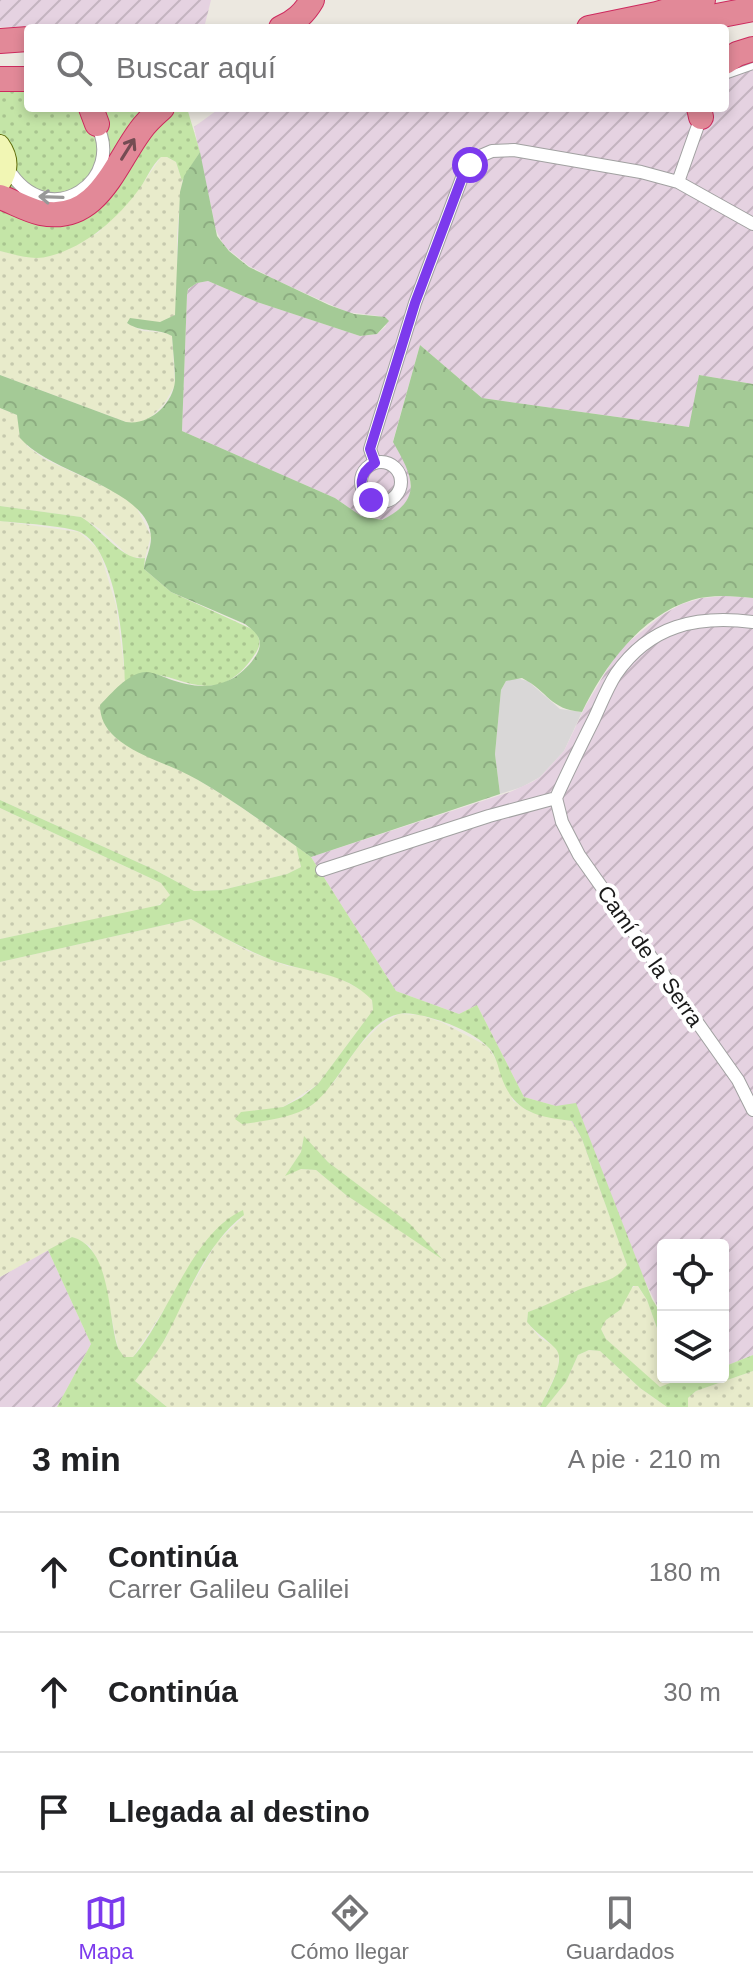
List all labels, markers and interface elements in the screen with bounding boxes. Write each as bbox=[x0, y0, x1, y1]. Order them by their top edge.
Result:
search box bbox=[24, 24, 729, 112]
icon: search bbox=[52, 46, 96, 90]
text: Buscar aquí bbox=[116, 51, 276, 84]
one-way arrow bbox=[121, 138, 137, 161]
route start bbox=[452, 147, 488, 183]
one-way arrow bbox=[39, 190, 65, 205]
route end bbox=[353, 482, 389, 518]
street label: Camí de la Serra bbox=[592, 881, 708, 1032]
map controls bbox=[657, 1239, 729, 1383]
button: locate bbox=[657, 1239, 729, 1311]
button: layers bbox=[657, 1311, 729, 1383]
text: 3 min bbox=[32, 1440, 121, 1478]
text: A pie · 210 m bbox=[568, 1444, 721, 1474]
text: Continúa bbox=[108, 1540, 238, 1573]
icon: ahead bbox=[32, 1550, 76, 1594]
text: 180 m bbox=[649, 1557, 721, 1587]
text: Carrer Galileu Galilei bbox=[108, 1574, 349, 1604]
icon: ahead bbox=[32, 1670, 76, 1714]
text: Continúa bbox=[108, 1675, 238, 1708]
text: 30 m bbox=[663, 1677, 721, 1707]
icon: arrive bbox=[32, 1790, 76, 1834]
text: Llegada al destino bbox=[108, 1795, 370, 1828]
tab: Mapa bbox=[78, 1891, 133, 1965]
tab: Cómo llegar bbox=[290, 1891, 409, 1965]
tab: Guardados bbox=[566, 1891, 675, 1965]

